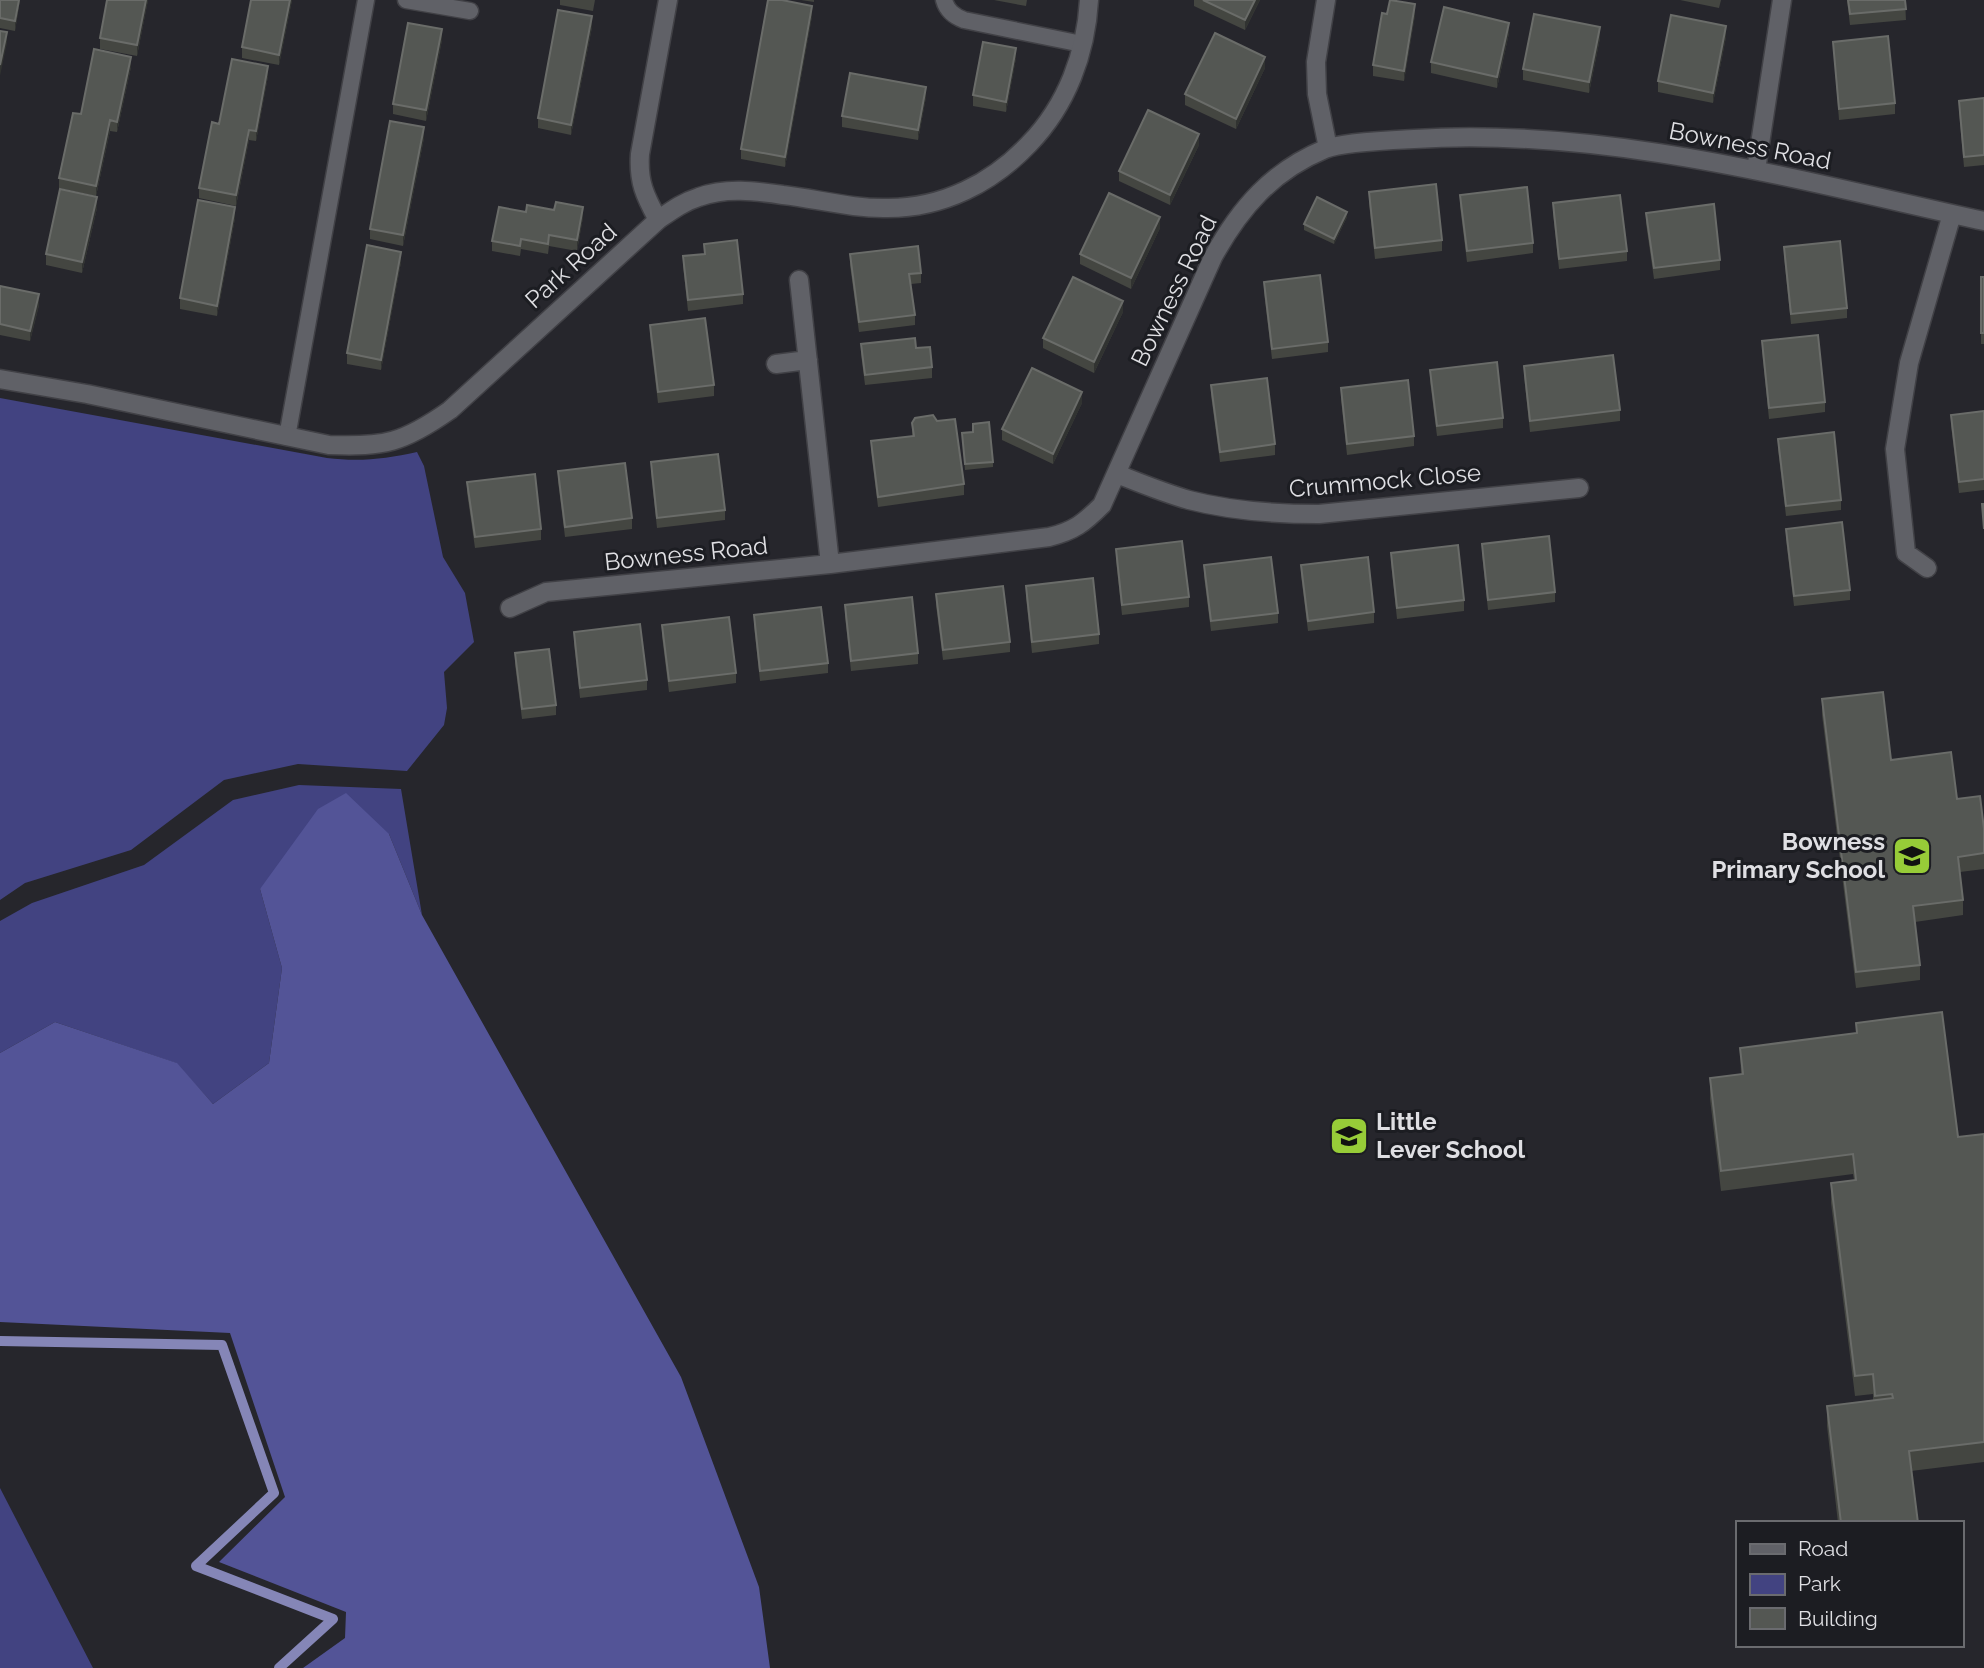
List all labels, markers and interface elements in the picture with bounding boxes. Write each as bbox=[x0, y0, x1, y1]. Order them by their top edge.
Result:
street label: Bowness Road bbox=[1667, 116, 1834, 175]
street label: Bowness Road bbox=[1125, 211, 1223, 371]
street label: Park Road bbox=[519, 217, 622, 314]
street label: Crummock Close bbox=[1288, 458, 1482, 503]
street label: Bowness Road bbox=[603, 530, 769, 577]
place label: Bowness Primary School bbox=[1711, 827, 1885, 884]
school or university icon: Bowness Primary School bbox=[1891, 835, 1933, 877]
place label: Little Lever School bbox=[1376, 1107, 1525, 1164]
school or university icon: Little Lever School bbox=[1328, 1115, 1370, 1157]
legend bbox=[1736, 1521, 1963, 1647]
text: Road bbox=[1798, 1536, 1848, 1561]
text: Park bbox=[1798, 1571, 1841, 1596]
text: Building bbox=[1798, 1606, 1878, 1631]

